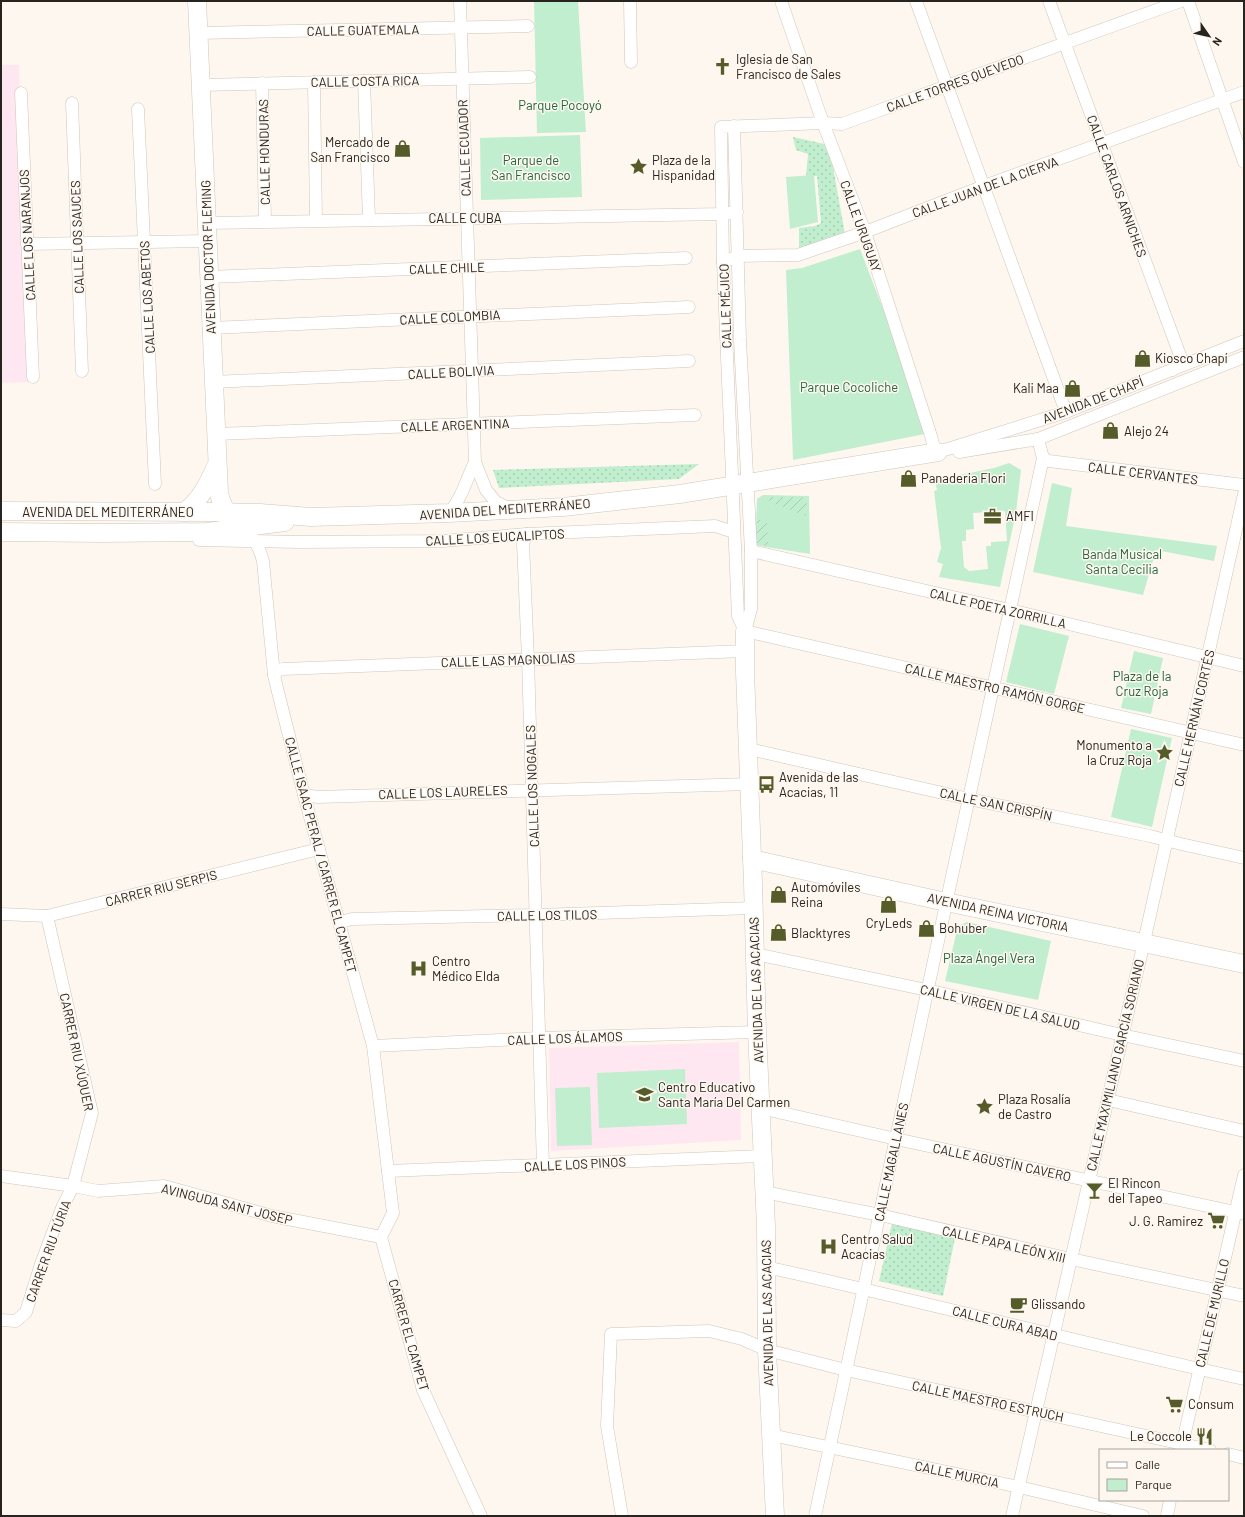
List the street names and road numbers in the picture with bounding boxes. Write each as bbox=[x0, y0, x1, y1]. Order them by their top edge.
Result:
street label: CALLE GUATEMALA bbox=[307, 21, 420, 39]
street label: CALLE TORRES QUEVEDO bbox=[884, 51, 1026, 115]
street label: CALLE COSTA RICA bbox=[311, 72, 420, 90]
street label: CALLE HONDURAS bbox=[255, 99, 273, 205]
street label: CALLE ECUADOR bbox=[454, 99, 474, 197]
street label: CALLE CARLOS ARNICHES bbox=[1084, 113, 1150, 259]
street label: CALLE JUAN DE LA CIERVA bbox=[910, 153, 1060, 221]
street label: CALLE LOS NARANJOS bbox=[16, 169, 38, 301]
street label: CALLE URUGUAY bbox=[837, 178, 885, 274]
street label: CALLE LOS SAUCES bbox=[67, 180, 87, 294]
street label: AVENIDA DOCTOR FLEMING bbox=[197, 180, 219, 334]
street label: CALLE CUBA bbox=[428, 210, 502, 226]
street label: CALLE LOS ABETOS bbox=[136, 240, 158, 354]
street label: CALLE CHILE bbox=[409, 259, 485, 277]
street label: CALLE MÉJICO bbox=[716, 263, 734, 349]
street label: CALLE COLOMBIA bbox=[399, 306, 501, 328]
street label: CALLE BOLIVIA bbox=[407, 362, 495, 382]
street label: AVENIDA DE CHAPÍ bbox=[1040, 373, 1146, 427]
street label: CALLE ARGENTINA bbox=[400, 415, 510, 435]
street label: CALLE CERVANTES bbox=[1087, 458, 1199, 488]
street label: AVENIDA DEL MEDITERRÁNEO bbox=[419, 495, 591, 523]
street label: AVENIDA DEL MEDITERRÁNEO bbox=[22, 504, 194, 520]
street label: CALLE LOS EUCALIPTOS bbox=[425, 525, 565, 549]
street label: CALLE POETA ZORRILLA bbox=[928, 585, 1068, 632]
street label: CALLE HERNÁN CORTÉS bbox=[1170, 648, 1218, 788]
street label: CALLE LAS MAGNOLIAS bbox=[441, 650, 575, 670]
street label: CALLE MAESTRO RAMÓN GORGE bbox=[903, 659, 1087, 717]
street label: CALLE LOS NOGALES bbox=[522, 725, 542, 847]
street label: CALLE ISAAC PERAL / CARRER EL CAMPET bbox=[282, 735, 360, 975]
street label: CALLE LOS LAURELES bbox=[378, 782, 508, 802]
street label: CALLE SAN CRISPÍN bbox=[938, 784, 1054, 824]
street label: CARRER RIU SERPIS bbox=[104, 866, 218, 910]
street label: AVENIDA REINA VICTORIA bbox=[926, 889, 1070, 935]
street label: CALLE LOS TILOS bbox=[497, 906, 597, 924]
street label: AVENIDA DE LAS ACACIAS bbox=[745, 916, 767, 1064]
street label: CALLE MAXIMILIANO GARCÍA SORIANO bbox=[1083, 957, 1147, 1173]
street label: CALLE VIRGEN DE LA SALUD bbox=[919, 981, 1081, 1033]
street label: CARRER RIU XÚQUER bbox=[57, 992, 97, 1112]
street label: CALLE LOS ÁLAMOS bbox=[507, 1028, 623, 1048]
street label: CALLE MAGALLANES bbox=[871, 1101, 911, 1223]
street label: CALLE AGUSTÍN CAVERO bbox=[931, 1140, 1073, 1184]
street label: CALLE LOS PINOS bbox=[524, 1153, 626, 1175]
street label: AVINGUDA SANT JOSEP bbox=[160, 1180, 294, 1228]
street label: CARRER RIU TÚRIA bbox=[22, 1198, 74, 1304]
street label: CALLE PAPA LEÓN XIII bbox=[940, 1222, 1068, 1266]
street label: AVENIDA DE LAS ACACIAS bbox=[758, 1240, 776, 1386]
street label: CALLE DE MURILLO bbox=[1192, 1257, 1232, 1369]
street label: CARRER EL CAMPET bbox=[385, 1277, 433, 1393]
street label: CALLE CURA ABAD bbox=[951, 1302, 1059, 1344]
street label: CALLE MAESTRO ESTRUCH bbox=[911, 1377, 1065, 1425]
street label: CALLE MURCIA bbox=[913, 1457, 1001, 1491]

